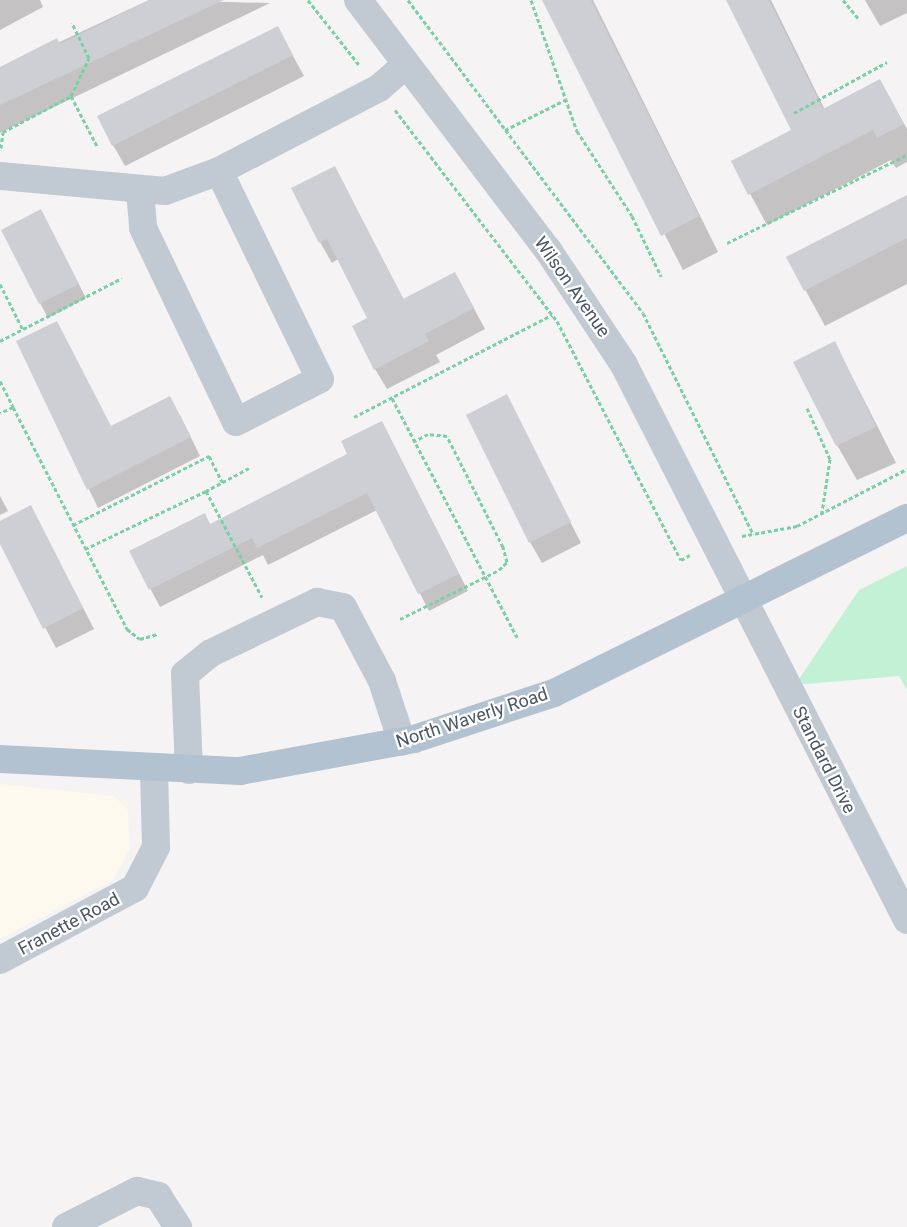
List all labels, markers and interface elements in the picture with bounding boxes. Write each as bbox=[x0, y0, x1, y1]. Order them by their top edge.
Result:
street label: Wilson Avenue bbox=[529, 233, 615, 341]
street label: North Waverly Road bbox=[393, 683, 551, 753]
street label: Standard Drive bbox=[788, 703, 860, 817]
street label: Franette Road bbox=[15, 888, 123, 960]

